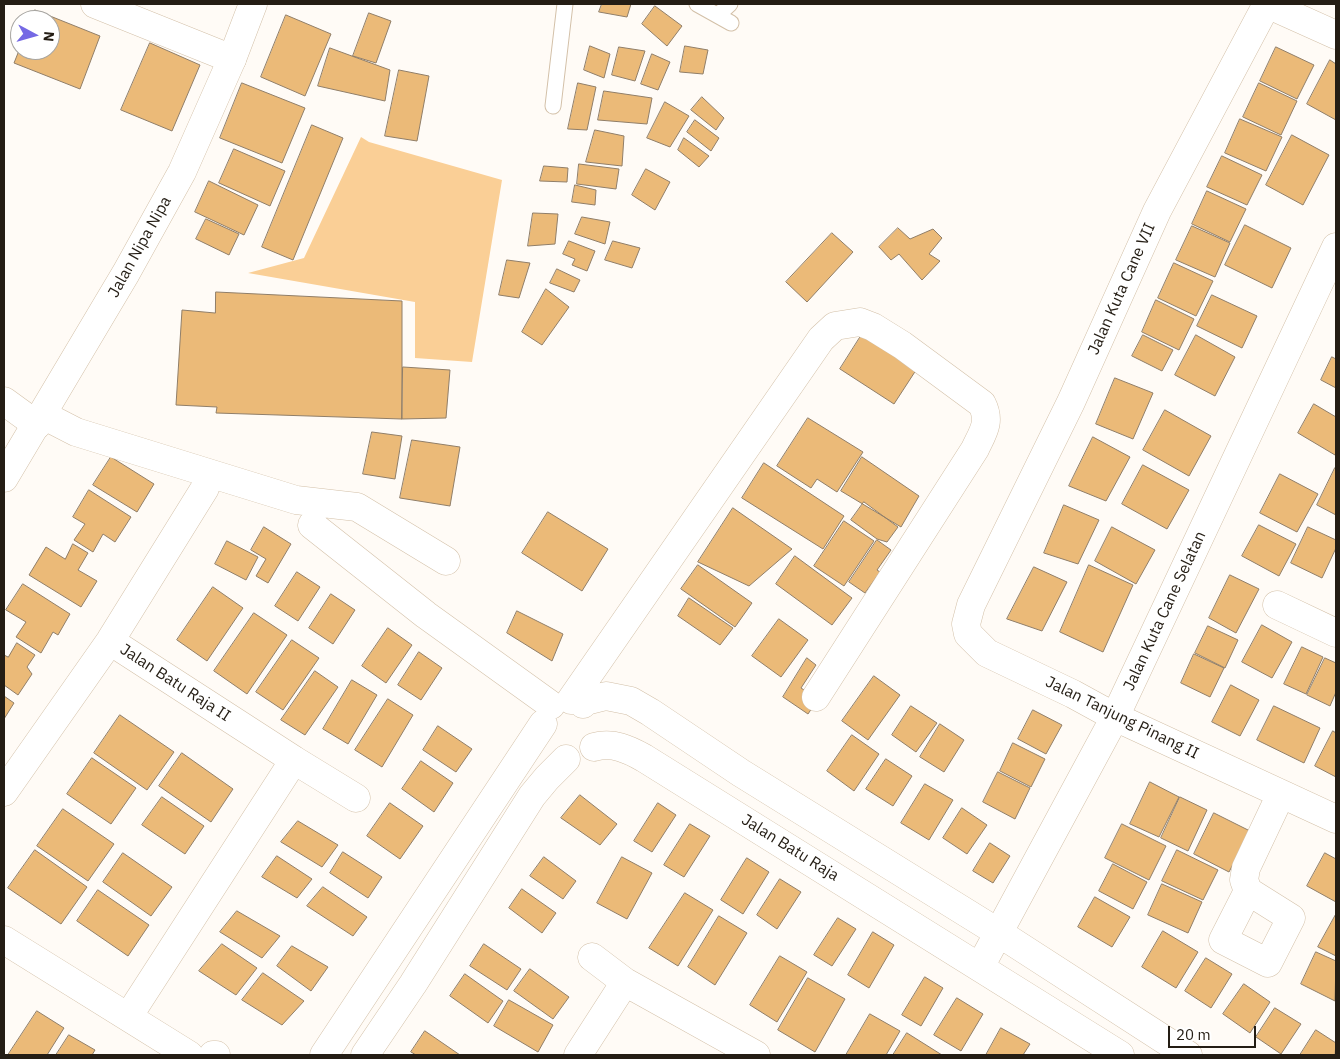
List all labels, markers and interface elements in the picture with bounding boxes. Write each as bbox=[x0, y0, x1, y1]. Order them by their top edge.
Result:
north arrow bbox=[10, 10, 60, 60]
text: N bbox=[39, 30, 58, 42]
street label: Jalan Nipa Nipa bbox=[104, 193, 176, 301]
street label: Jalan Kuta Cane VII bbox=[1084, 220, 1160, 358]
street label: Jalan Kuta Cane Selatan bbox=[1120, 528, 1210, 694]
street label: Jalan Batu Raja II bbox=[116, 640, 234, 726]
street label: Jalan Tanjung Pinang II bbox=[1042, 673, 1202, 763]
street label: Jalan Batu Raja bbox=[738, 810, 842, 886]
scale bar bbox=[1170, 1016, 1258, 1048]
text: 20 m bbox=[1176, 1025, 1211, 1044]

